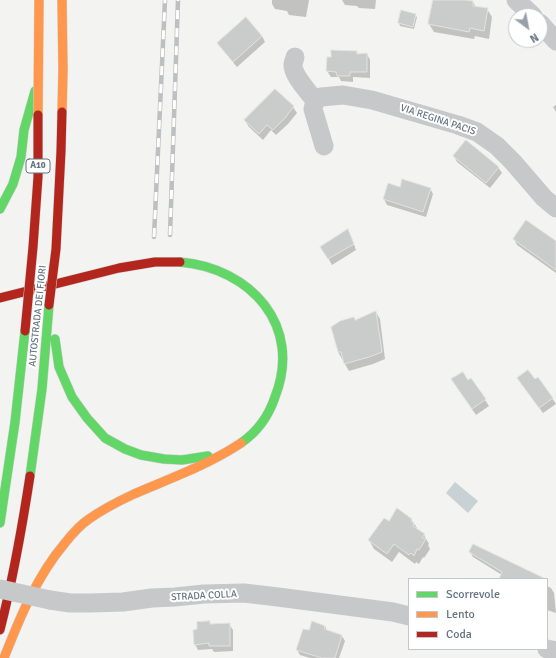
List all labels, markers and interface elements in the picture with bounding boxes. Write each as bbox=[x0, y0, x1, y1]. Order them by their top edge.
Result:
north arrow bbox=[508, 8, 548, 48]
text: N bbox=[527, 30, 541, 45]
street label: VIA REGINA PACIS bbox=[399, 102, 477, 138]
road number: A10 bbox=[26, 159, 50, 173]
street label: AUTOSTRADA DEI FIORI bbox=[27, 265, 49, 367]
legend bbox=[408, 578, 548, 650]
text: Scorrevole bbox=[446, 587, 500, 602]
street label: STRADA COLLA bbox=[171, 588, 237, 604]
text: Lento bbox=[446, 607, 475, 622]
text: Coda bbox=[446, 627, 472, 642]

